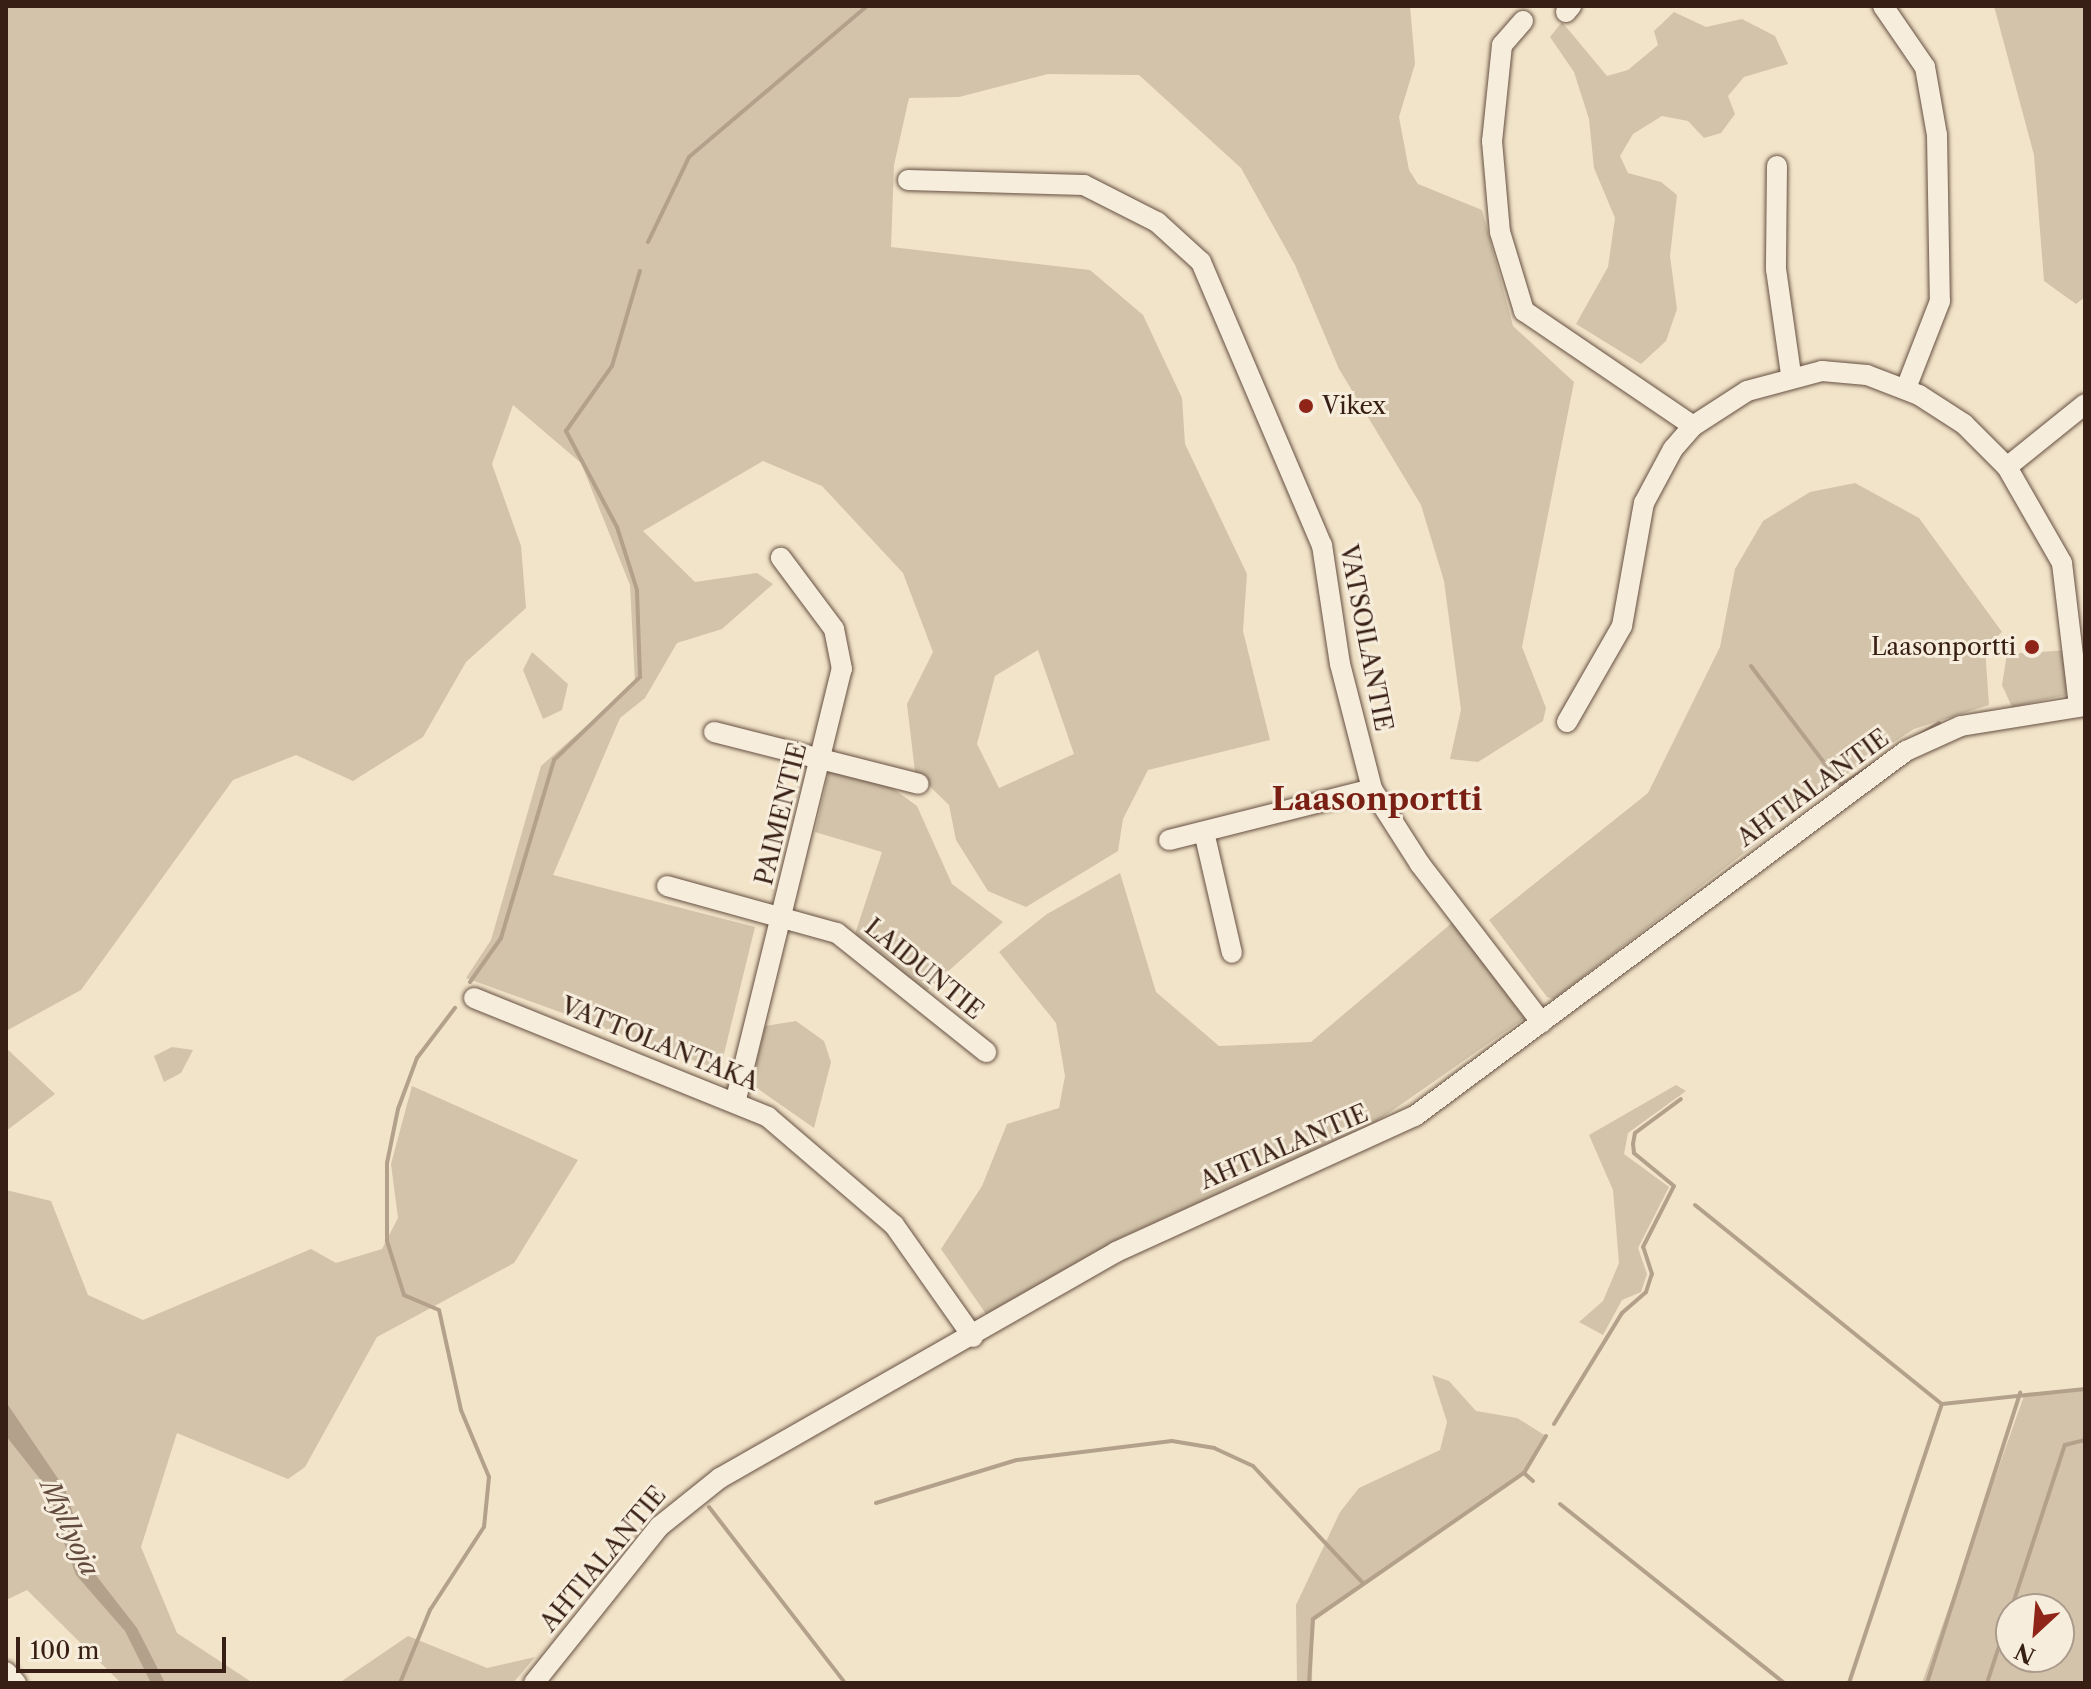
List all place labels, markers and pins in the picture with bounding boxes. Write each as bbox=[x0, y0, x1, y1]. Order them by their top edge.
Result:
place label: Vikex bbox=[1322, 392, 1386, 420]
marker: Vikex bbox=[1297, 397, 1315, 415]
place label: Laasonportti bbox=[1871, 633, 2016, 661]
marker: Laasonportti bbox=[2023, 638, 2041, 656]

